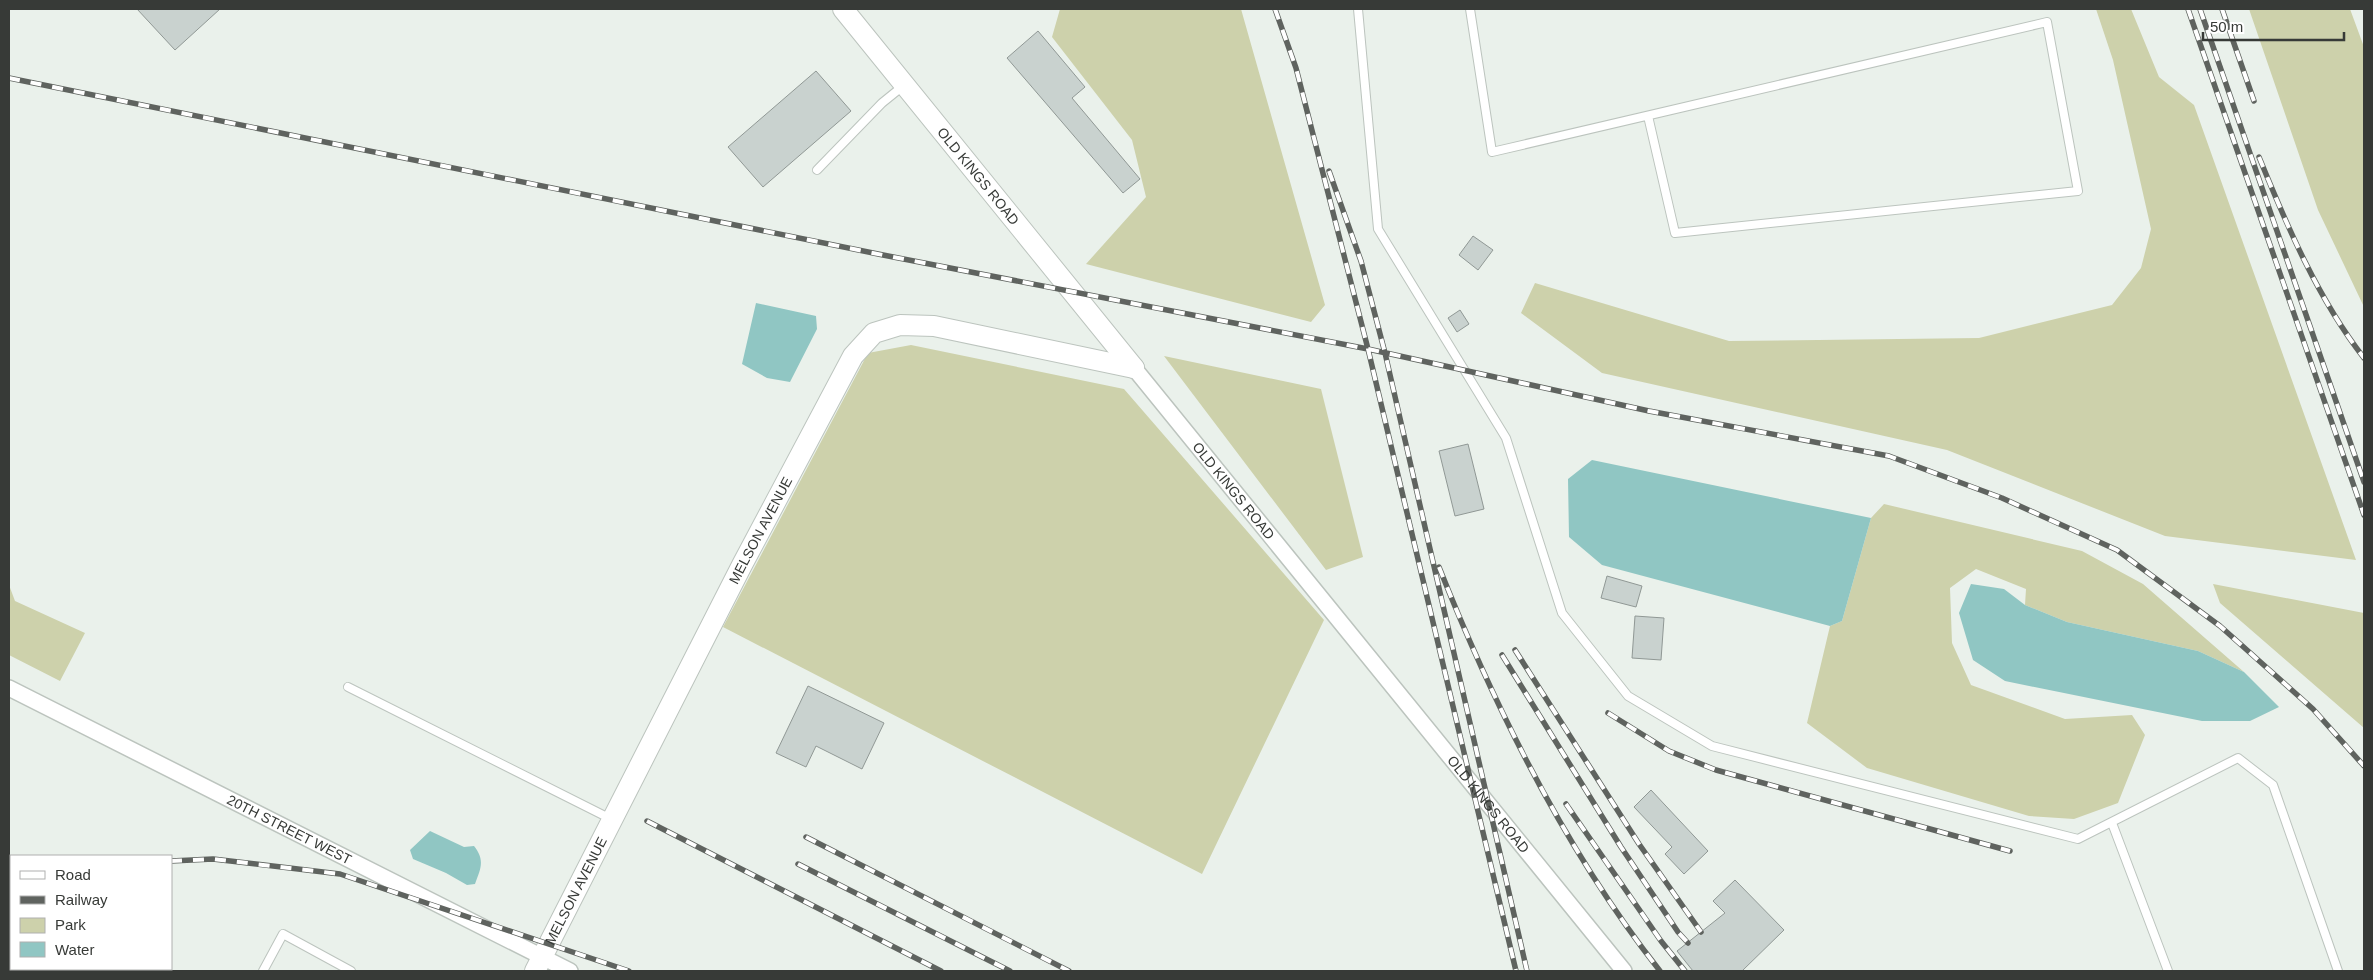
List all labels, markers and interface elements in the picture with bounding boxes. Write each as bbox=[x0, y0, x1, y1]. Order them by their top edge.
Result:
scale bar bbox=[2203, 10, 2344, 42]
text: 50 m bbox=[2210, 18, 2243, 35]
street label: OLD KINGS ROAD bbox=[934, 124, 1023, 228]
street label: OLD KINGS ROAD bbox=[1189, 439, 1278, 542]
street label: MELSON AVENUE bbox=[726, 474, 795, 587]
street label: OLD KINGS ROAD bbox=[1444, 752, 1533, 856]
street label: 20TH STREET WEST bbox=[224, 791, 355, 868]
street label: MELSON AVENUE bbox=[542, 834, 610, 947]
legend bbox=[10, 855, 172, 970]
text: Road bbox=[55, 866, 91, 883]
text: Railway bbox=[55, 891, 108, 908]
text: Park bbox=[55, 916, 86, 933]
text: Water bbox=[55, 941, 94, 958]

